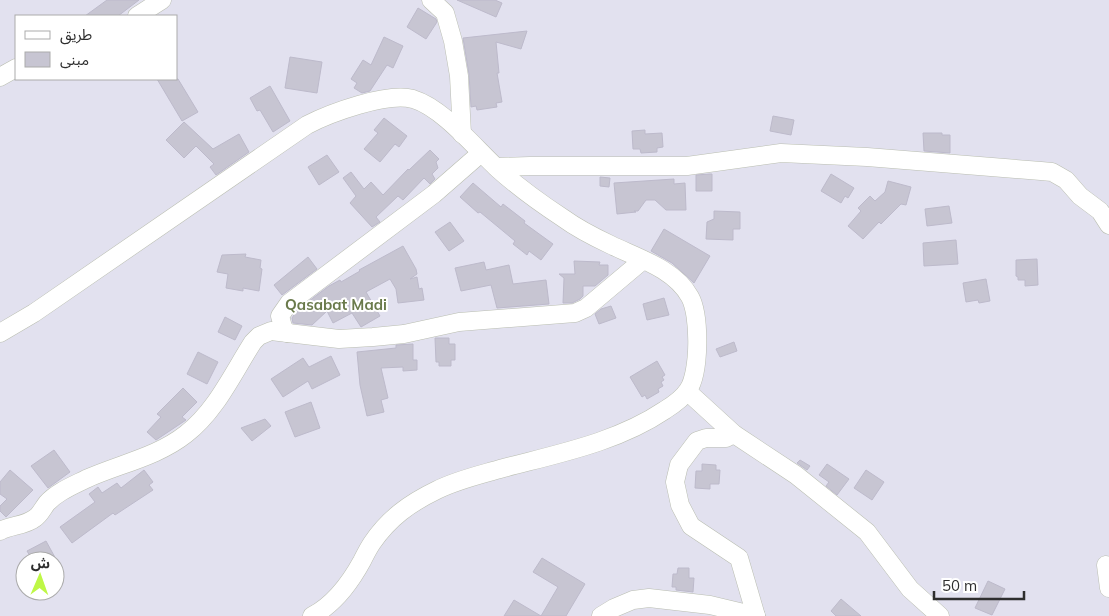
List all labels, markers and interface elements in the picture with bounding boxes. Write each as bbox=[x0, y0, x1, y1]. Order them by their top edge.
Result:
legend bbox=[15, 15, 178, 80]
text: طريق bbox=[60, 25, 92, 45]
text: مبنى bbox=[60, 50, 89, 69]
district label: Qasabat Madi bbox=[285, 295, 387, 314]
north arrow bbox=[15, 551, 65, 601]
text: ش bbox=[31, 554, 50, 572]
scale bar bbox=[934, 568, 1024, 600]
text: 50 m bbox=[942, 576, 977, 595]

